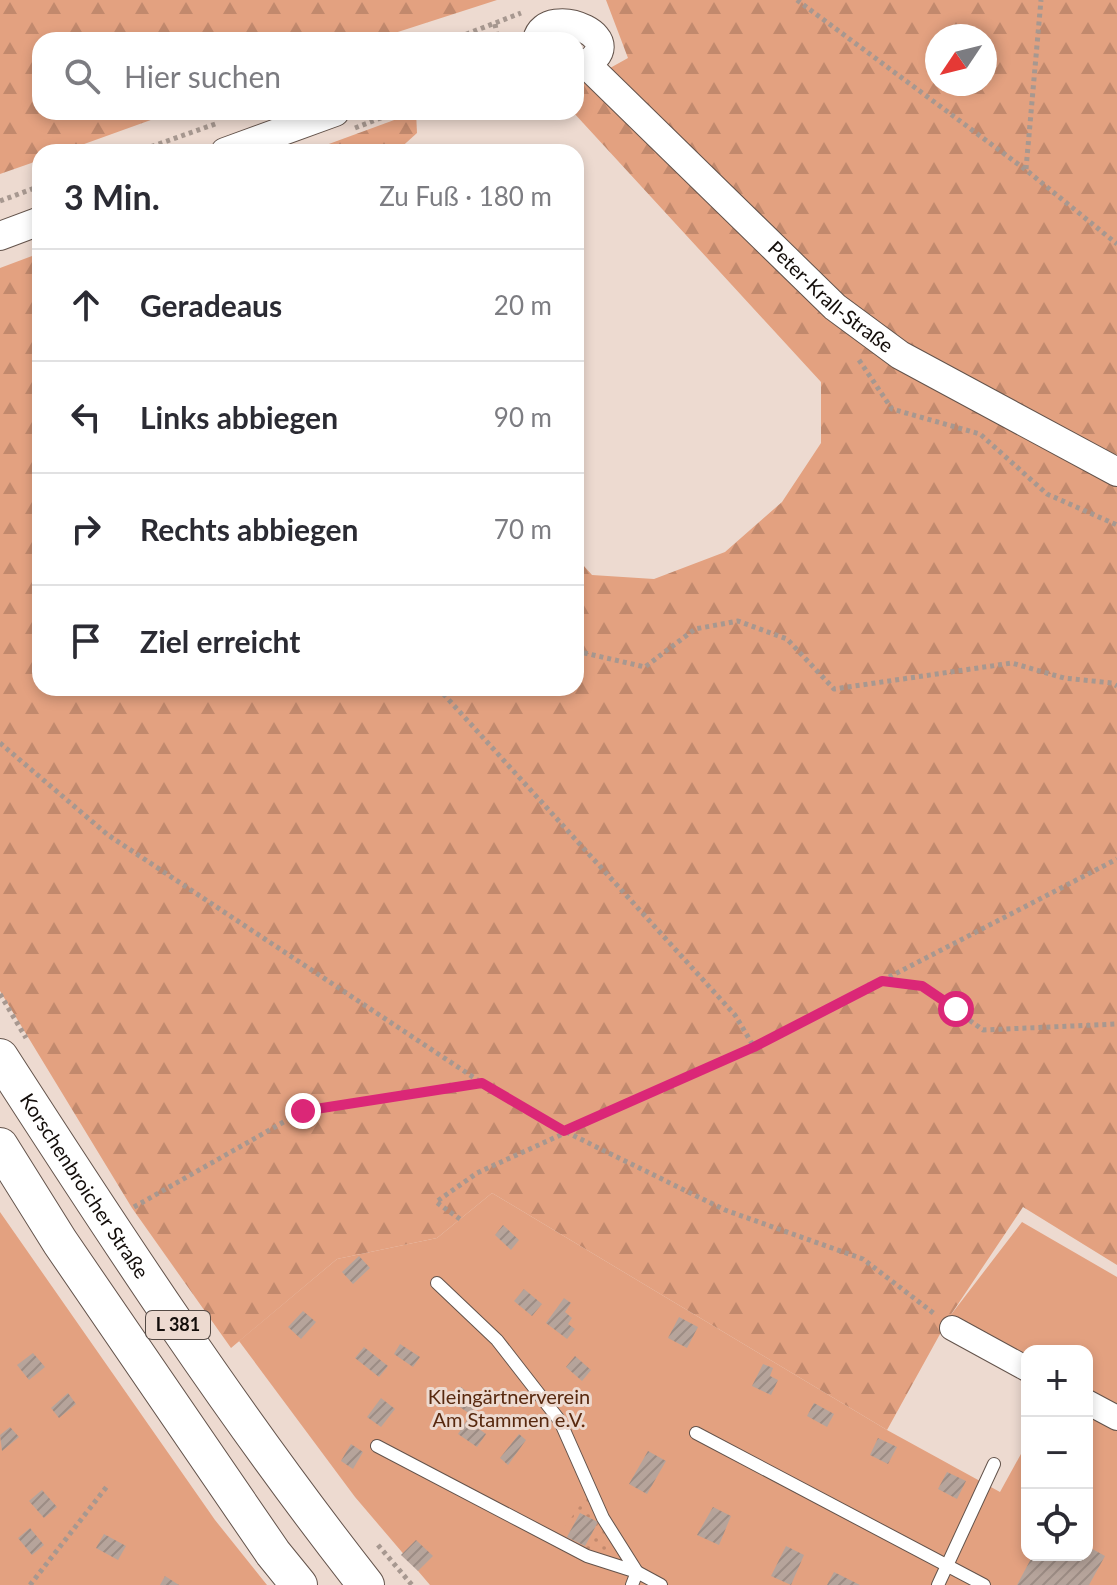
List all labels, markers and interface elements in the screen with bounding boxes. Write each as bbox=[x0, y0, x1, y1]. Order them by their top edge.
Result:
north arrow bbox=[925, 24, 997, 96]
search box bbox=[32, 32, 584, 120]
icon: search bbox=[60, 54, 104, 98]
text: Hier suchen bbox=[124, 58, 281, 94]
text: 3 Min. bbox=[64, 176, 160, 217]
text: Zu Fuß · 180 m bbox=[379, 180, 552, 212]
street label: Peter-Krall-Straße bbox=[764, 236, 898, 357]
icon: ahead bbox=[64, 283, 108, 327]
text: Geradeaus bbox=[140, 287, 282, 323]
text: 20 m bbox=[494, 289, 552, 321]
icon: left bbox=[64, 395, 108, 439]
text: Links abbiegen bbox=[140, 399, 338, 435]
text: 90 m bbox=[494, 401, 552, 433]
icon: right bbox=[64, 507, 108, 551]
text: Rechts abbiegen bbox=[140, 511, 359, 547]
text: 70 m bbox=[494, 513, 552, 545]
icon: arrive bbox=[64, 619, 108, 663]
text: Ziel erreicht bbox=[140, 623, 300, 659]
route start bbox=[938, 991, 974, 1027]
street label: Korschenbroicher Straße bbox=[16, 1088, 155, 1283]
route end bbox=[285, 1093, 321, 1129]
road number: L 381 bbox=[146, 1311, 210, 1339]
map controls bbox=[1021, 1345, 1093, 1561]
button: + bbox=[1021, 1345, 1093, 1417]
park label: Kleingärtnerverein Am Stammen e.V. bbox=[428, 1384, 590, 1431]
button: − bbox=[1021, 1417, 1093, 1489]
button: locate bbox=[1021, 1489, 1093, 1561]

